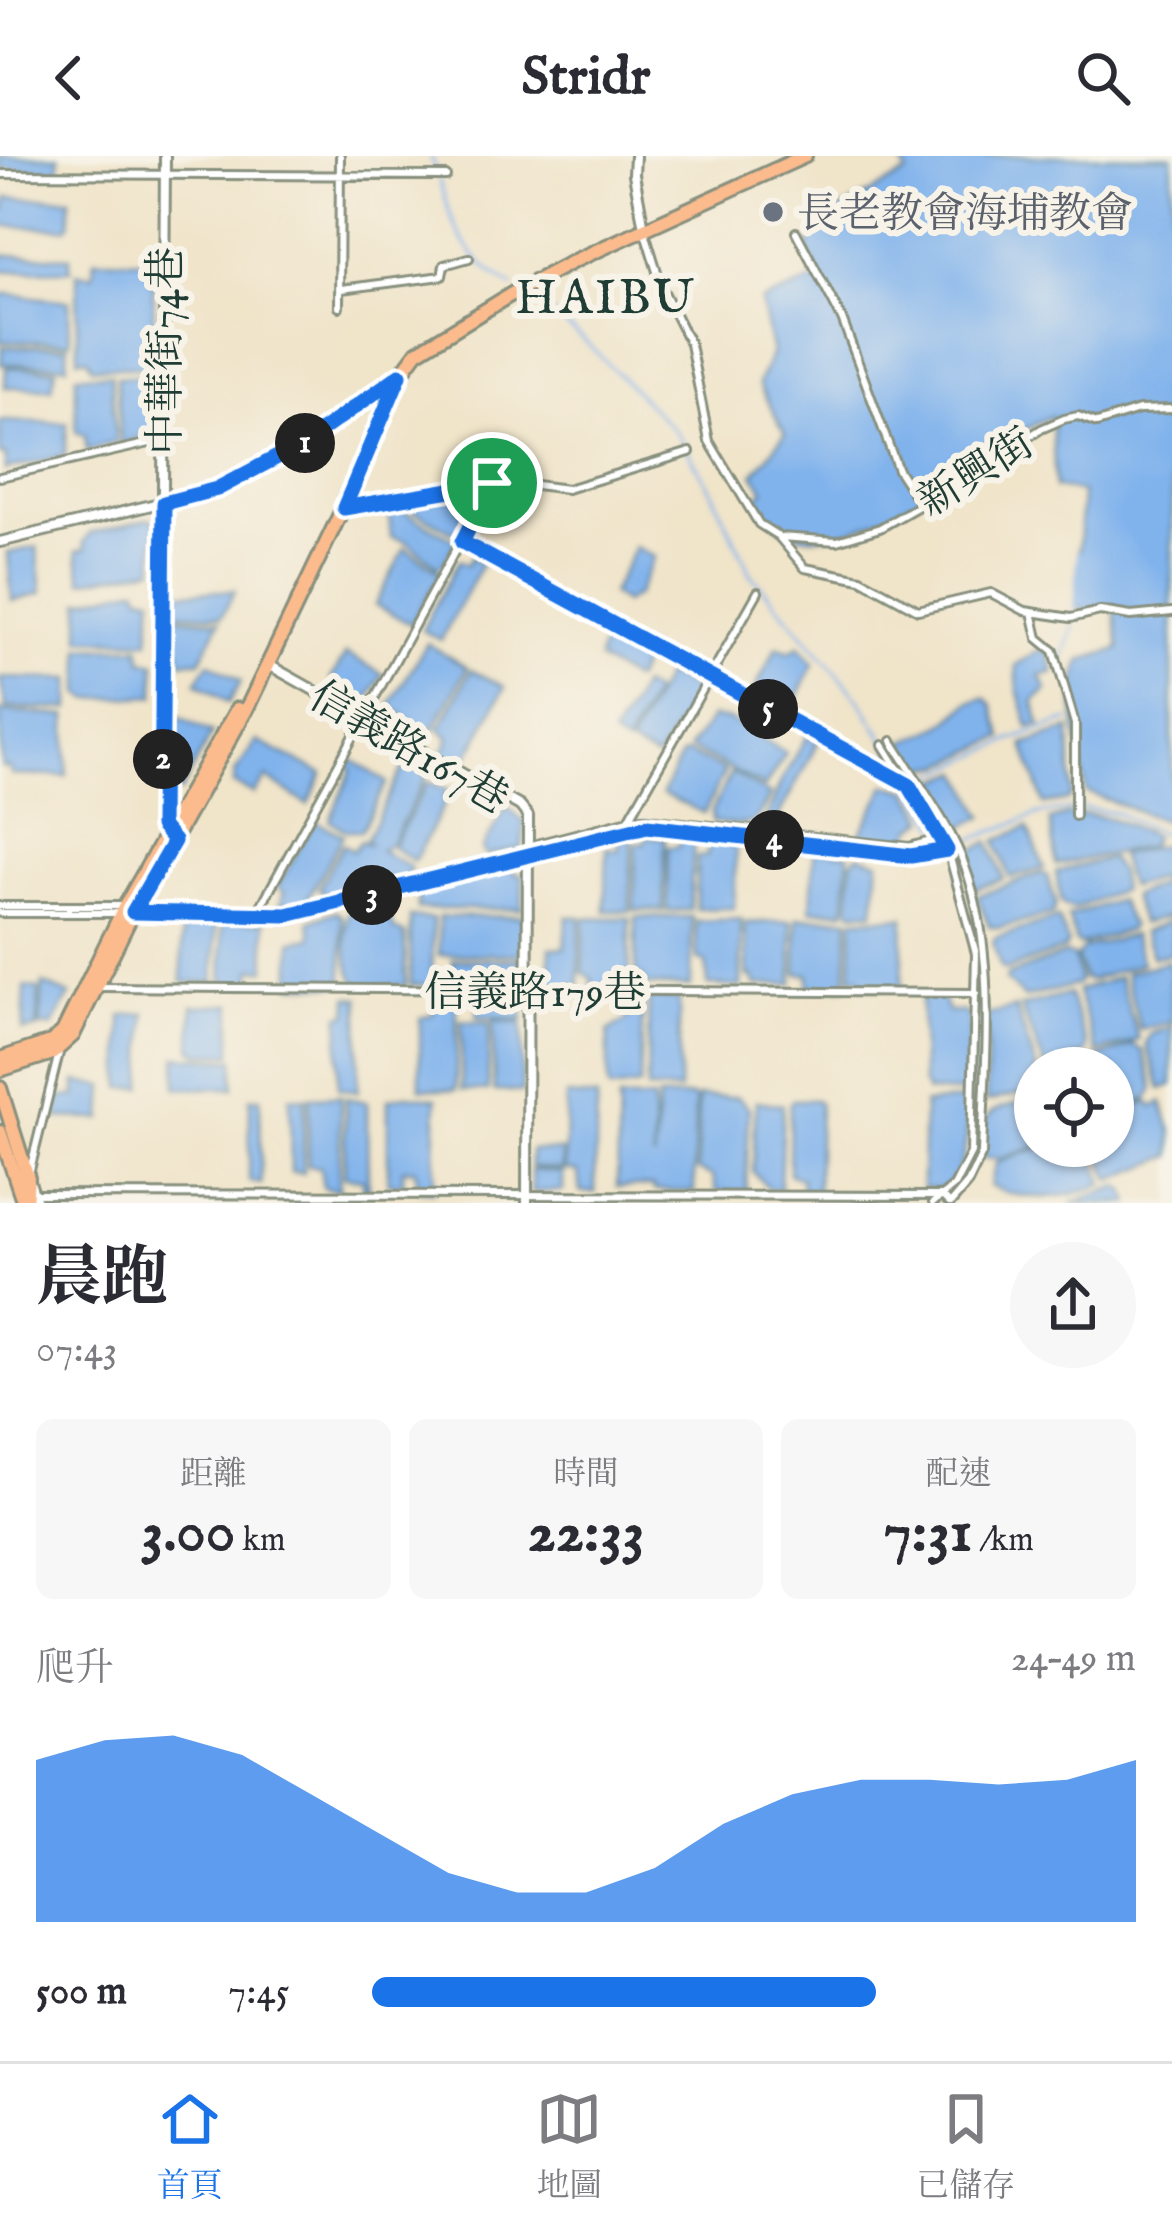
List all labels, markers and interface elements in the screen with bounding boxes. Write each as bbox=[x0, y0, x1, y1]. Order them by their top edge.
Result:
text: Stridr bbox=[522, 44, 650, 113]
icon: back bbox=[36, 45, 102, 111]
icon: search bbox=[1070, 45, 1136, 111]
place label: 長老教會海埔教會 bbox=[797, 189, 1133, 242]
marker: 長老教會海埔教會 bbox=[760, 199, 786, 225]
street label: 中華街74巷 bbox=[141, 247, 194, 455]
district label: HAIBU bbox=[516, 270, 696, 330]
pin: 1 bbox=[275, 413, 335, 473]
street label: 新興街 bbox=[909, 418, 1044, 530]
text: 1 bbox=[299, 422, 311, 464]
pin bbox=[441, 432, 543, 534]
icon: arrive bbox=[459, 450, 525, 516]
street label: 信義路167巷 bbox=[299, 671, 517, 827]
pin: 5 bbox=[738, 679, 798, 739]
text: 5 bbox=[762, 688, 774, 730]
pin: 2 bbox=[133, 729, 193, 789]
text: 2 bbox=[155, 738, 171, 780]
pin: 4 bbox=[744, 810, 804, 870]
text: 4 bbox=[766, 819, 782, 861]
pin: 3 bbox=[342, 865, 402, 925]
text: 3 bbox=[366, 874, 378, 916]
street label: 信義路179巷 bbox=[424, 968, 646, 1021]
map controls bbox=[1014, 1047, 1134, 1167]
button: locate bbox=[1014, 1047, 1134, 1167]
text: 晨跑 bbox=[36, 1239, 168, 1323]
button: share bbox=[1010, 1242, 1136, 1368]
text: 07:43 bbox=[36, 1326, 117, 1375]
text: 距離 bbox=[180, 1454, 246, 1496]
text: 時間 bbox=[553, 1454, 619, 1496]
text: 配速 bbox=[926, 1454, 992, 1496]
text: 3.00 bbox=[141, 1496, 235, 1572]
text: 22:33 bbox=[528, 1496, 644, 1572]
text: 7:31 bbox=[884, 1496, 972, 1572]
text: km bbox=[235, 1520, 286, 1562]
text: /km bbox=[972, 1520, 1034, 1562]
text: 24–49 m bbox=[1011, 1635, 1136, 1684]
text: 爬升 bbox=[36, 1645, 114, 1694]
text: 500 m bbox=[36, 1968, 127, 2017]
text: 7:45 bbox=[228, 1968, 290, 2017]
tab: 首頁 bbox=[157, 2086, 223, 2208]
tab: 地圖 bbox=[536, 2086, 602, 2208]
tab: 已儲存 bbox=[916, 2086, 1015, 2208]

